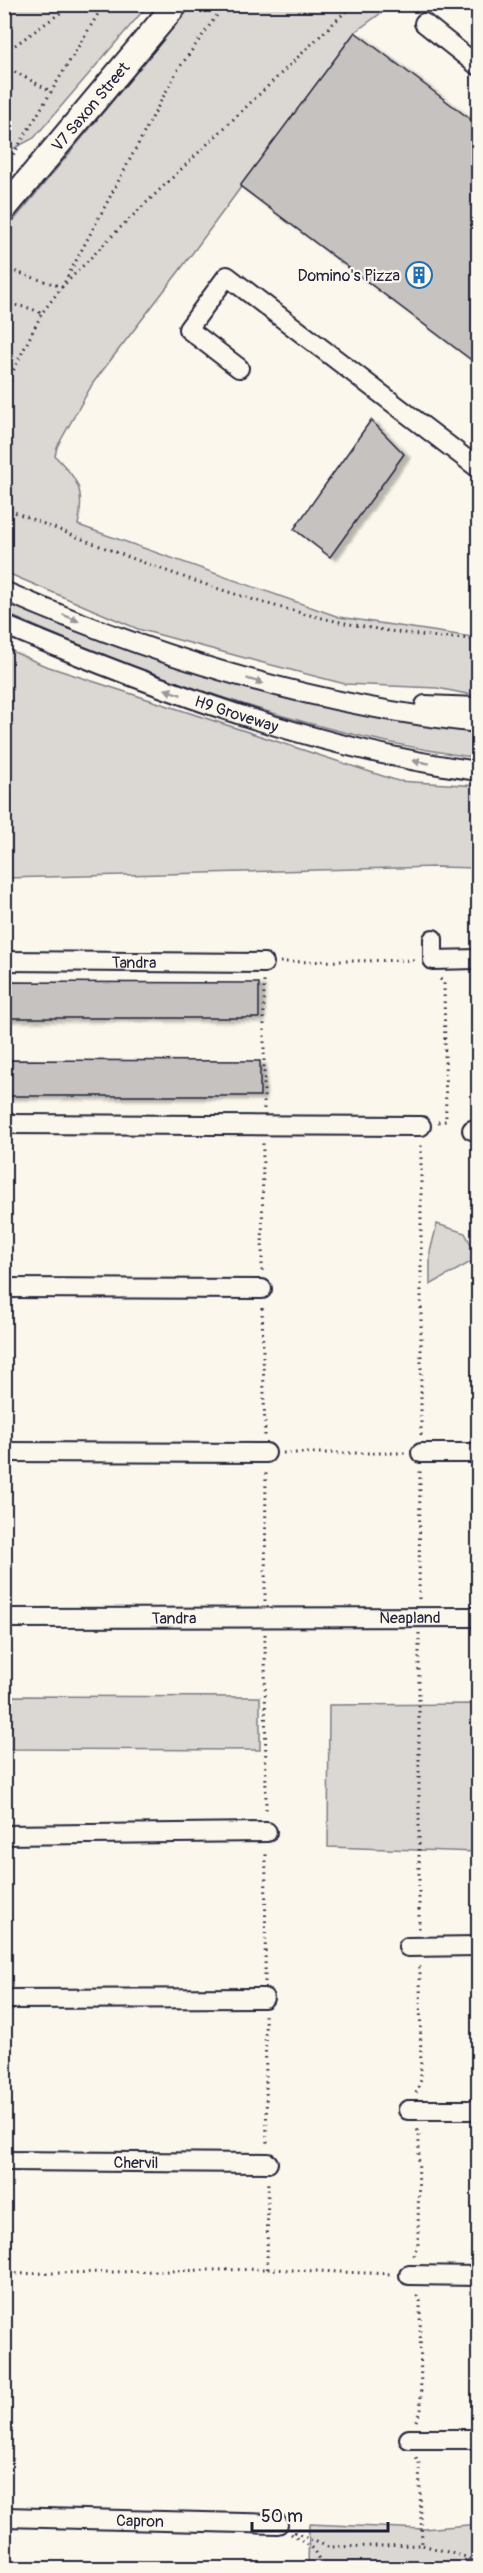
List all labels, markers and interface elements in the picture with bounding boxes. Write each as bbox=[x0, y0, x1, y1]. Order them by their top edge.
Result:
street label: V7 Saxon Street bbox=[48, 58, 134, 156]
building icon: Domino's Pizza bbox=[404, 260, 434, 290]
place label: Domino's Pizza bbox=[297, 266, 400, 286]
one-way arrow bbox=[62, 613, 80, 623]
one-way arrow bbox=[246, 677, 264, 686]
one-way arrow bbox=[164, 686, 182, 696]
street label: H9 Groveway bbox=[192, 691, 281, 737]
one-way arrow bbox=[411, 757, 430, 766]
street label: Tandra bbox=[111, 953, 157, 973]
street label: Neapland bbox=[379, 1608, 441, 1628]
street label: Tandra bbox=[151, 1609, 197, 1629]
street label: Chervil bbox=[113, 2153, 159, 2173]
scale bar bbox=[252, 2495, 388, 2533]
text: 50 m bbox=[261, 2505, 303, 2528]
street label: Capron bbox=[116, 2511, 164, 2532]

